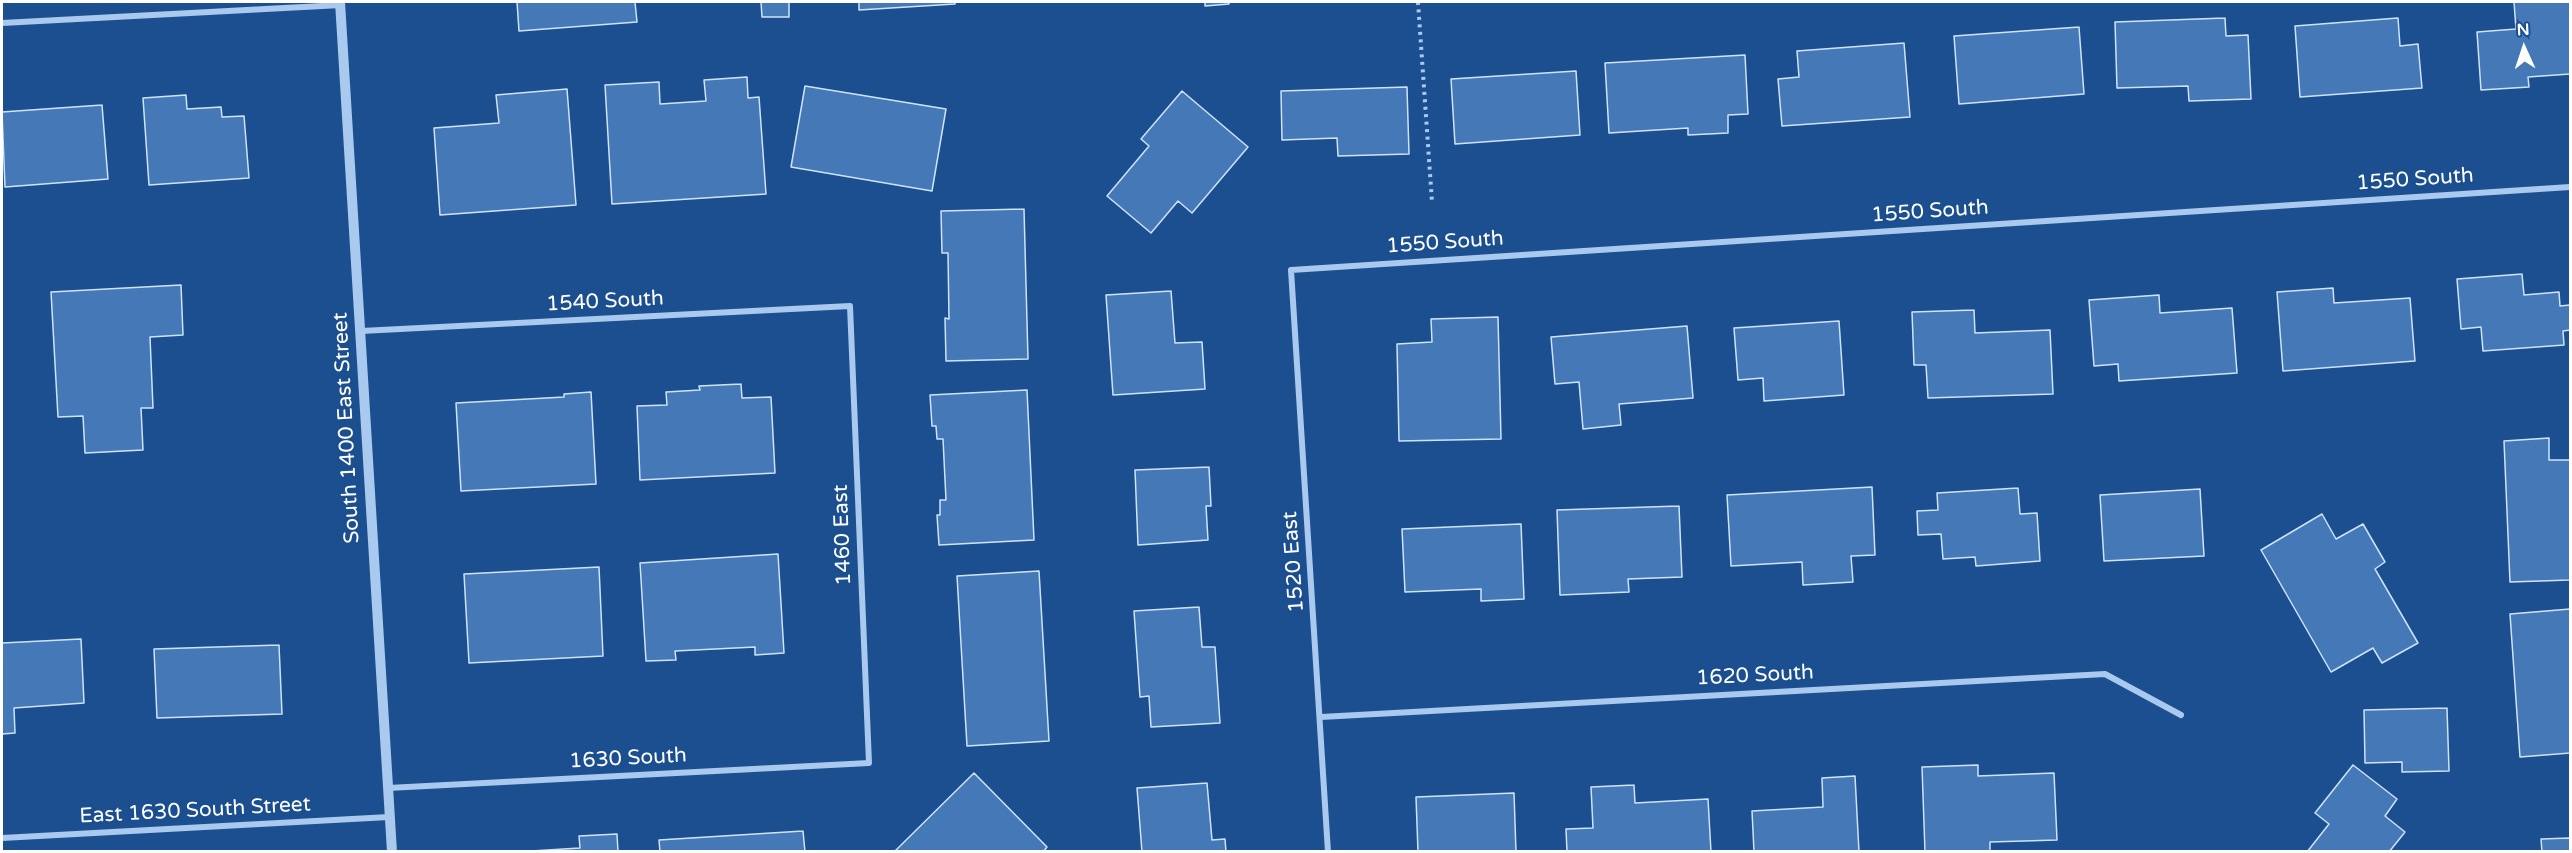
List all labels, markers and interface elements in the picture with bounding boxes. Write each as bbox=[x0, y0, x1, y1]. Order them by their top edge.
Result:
north arrow bbox=[2494, 18, 2554, 78]
text: N bbox=[2516, 20, 2530, 40]
street label: 1550 South bbox=[2356, 163, 2474, 197]
street label: 1550 South bbox=[1871, 195, 1989, 229]
street label: 1550 South bbox=[1386, 226, 1504, 260]
street label: 1540 South bbox=[546, 286, 664, 318]
street label: South 1400 East Street bbox=[328, 312, 366, 544]
street label: 1460 East bbox=[829, 484, 857, 586]
street label: 1520 East bbox=[1278, 511, 1310, 613]
street label: 1620 South bbox=[1696, 660, 1814, 692]
street label: 1630 South bbox=[569, 743, 687, 775]
street label: East 1630 South Street bbox=[79, 792, 311, 830]

